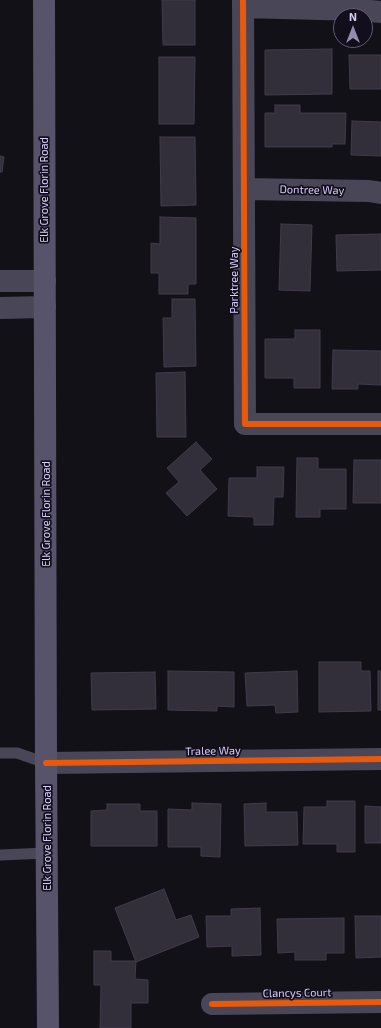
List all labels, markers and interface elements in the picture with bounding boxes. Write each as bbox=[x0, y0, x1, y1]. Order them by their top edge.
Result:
north arrow bbox=[333, 8, 373, 48]
text: N bbox=[349, 10, 357, 23]
street label: Elk Grove Florin Road bbox=[37, 137, 51, 243]
street label: Dontree Way bbox=[279, 183, 345, 197]
street label: Parktree Way bbox=[227, 246, 241, 314]
street label: Elk Grove Florin Road bbox=[39, 461, 53, 567]
street label: Tralee Way bbox=[185, 744, 241, 758]
street label: Elk Grove Florin Road bbox=[40, 785, 54, 891]
street label: Clancys Court bbox=[263, 986, 331, 1000]

